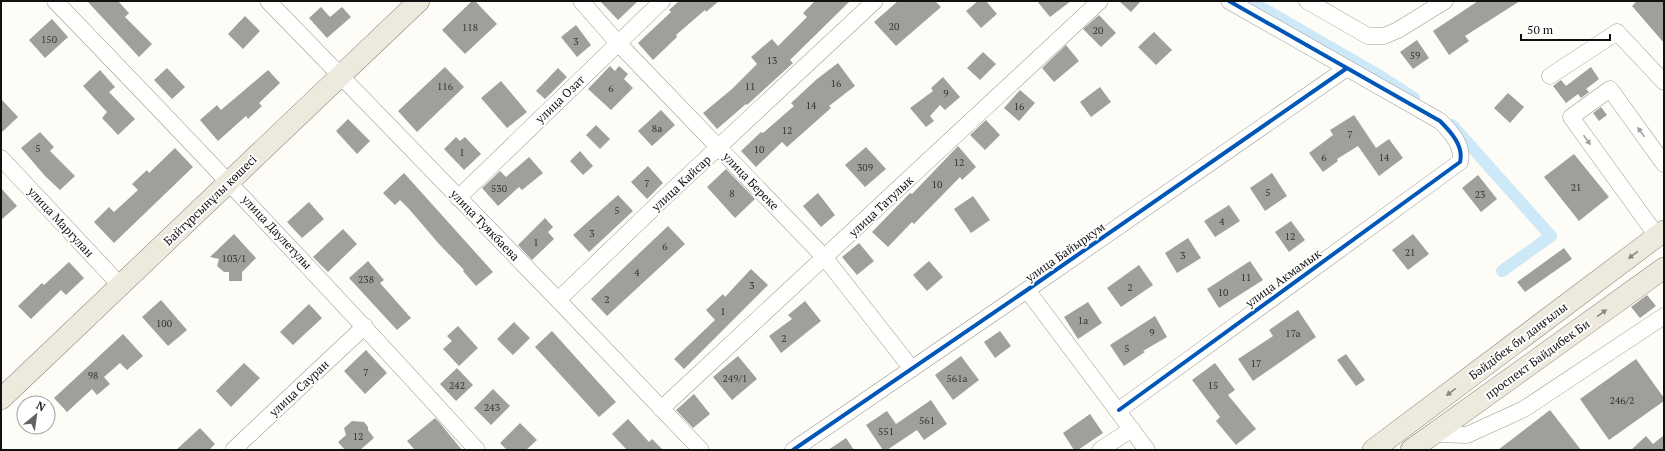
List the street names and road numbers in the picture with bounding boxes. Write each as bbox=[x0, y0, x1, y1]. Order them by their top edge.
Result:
street label: улица Озат bbox=[532, 72, 588, 127]
street label: улица Береке bbox=[719, 148, 782, 213]
street label: Байтұрсынұлы көшесі bbox=[160, 151, 260, 248]
street label: улица Кайсар bbox=[648, 152, 714, 215]
street label: улица Татулык bbox=[845, 172, 917, 240]
street label: улица Маргулан bbox=[24, 183, 97, 260]
street label: улица Туякбаева bbox=[447, 186, 523, 264]
street label: улица Даулетулы bbox=[238, 191, 315, 272]
street label: улица Байыркум bbox=[1022, 219, 1108, 286]
street label: улица Акмамык bbox=[1242, 245, 1324, 311]
street label: Бәйдібек би даңғылы bbox=[1466, 299, 1570, 383]
street label: проспект Байдибек Би bbox=[1482, 316, 1592, 402]
street label: улица Сауран bbox=[265, 357, 332, 420]

